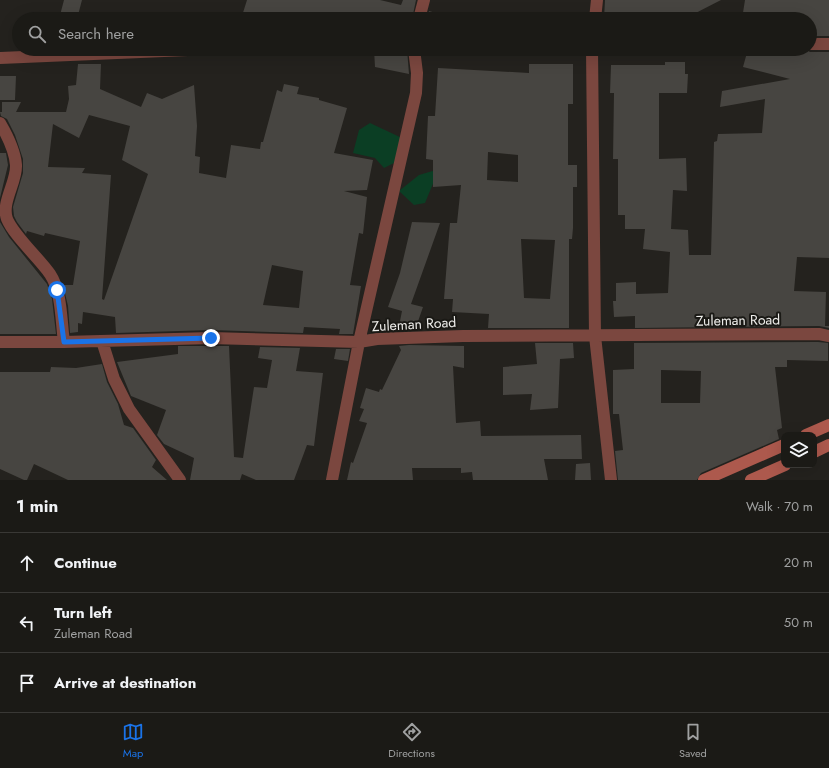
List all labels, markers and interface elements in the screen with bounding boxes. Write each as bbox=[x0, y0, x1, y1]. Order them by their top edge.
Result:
search box bbox=[12, 12, 817, 56]
icon: search bbox=[26, 23, 48, 45]
text: Search here bbox=[58, 23, 134, 45]
route start bbox=[48, 281, 66, 299]
street label: Zuleman Road bbox=[696, 309, 780, 331]
street label: Zuleman Road bbox=[371, 312, 457, 336]
route end bbox=[202, 329, 220, 347]
map controls bbox=[781, 432, 817, 468]
button: layers bbox=[781, 432, 817, 468]
text: 1 min bbox=[16, 494, 58, 518]
text: Walk · 70 m bbox=[746, 497, 813, 516]
icon: ahead bbox=[16, 552, 38, 574]
text: Continue bbox=[54, 552, 117, 574]
text: 20 m bbox=[784, 553, 813, 572]
text: Turn left bbox=[54, 602, 112, 624]
icon: left bbox=[16, 612, 38, 634]
text: 50 m bbox=[784, 613, 813, 632]
text: Zuleman Road bbox=[54, 624, 132, 643]
icon: arrive bbox=[16, 672, 38, 694]
text: Arrive at destination bbox=[54, 672, 196, 694]
tab: Map bbox=[122, 721, 144, 761]
tab: Directions bbox=[388, 721, 435, 761]
tab: Saved bbox=[679, 721, 707, 761]

